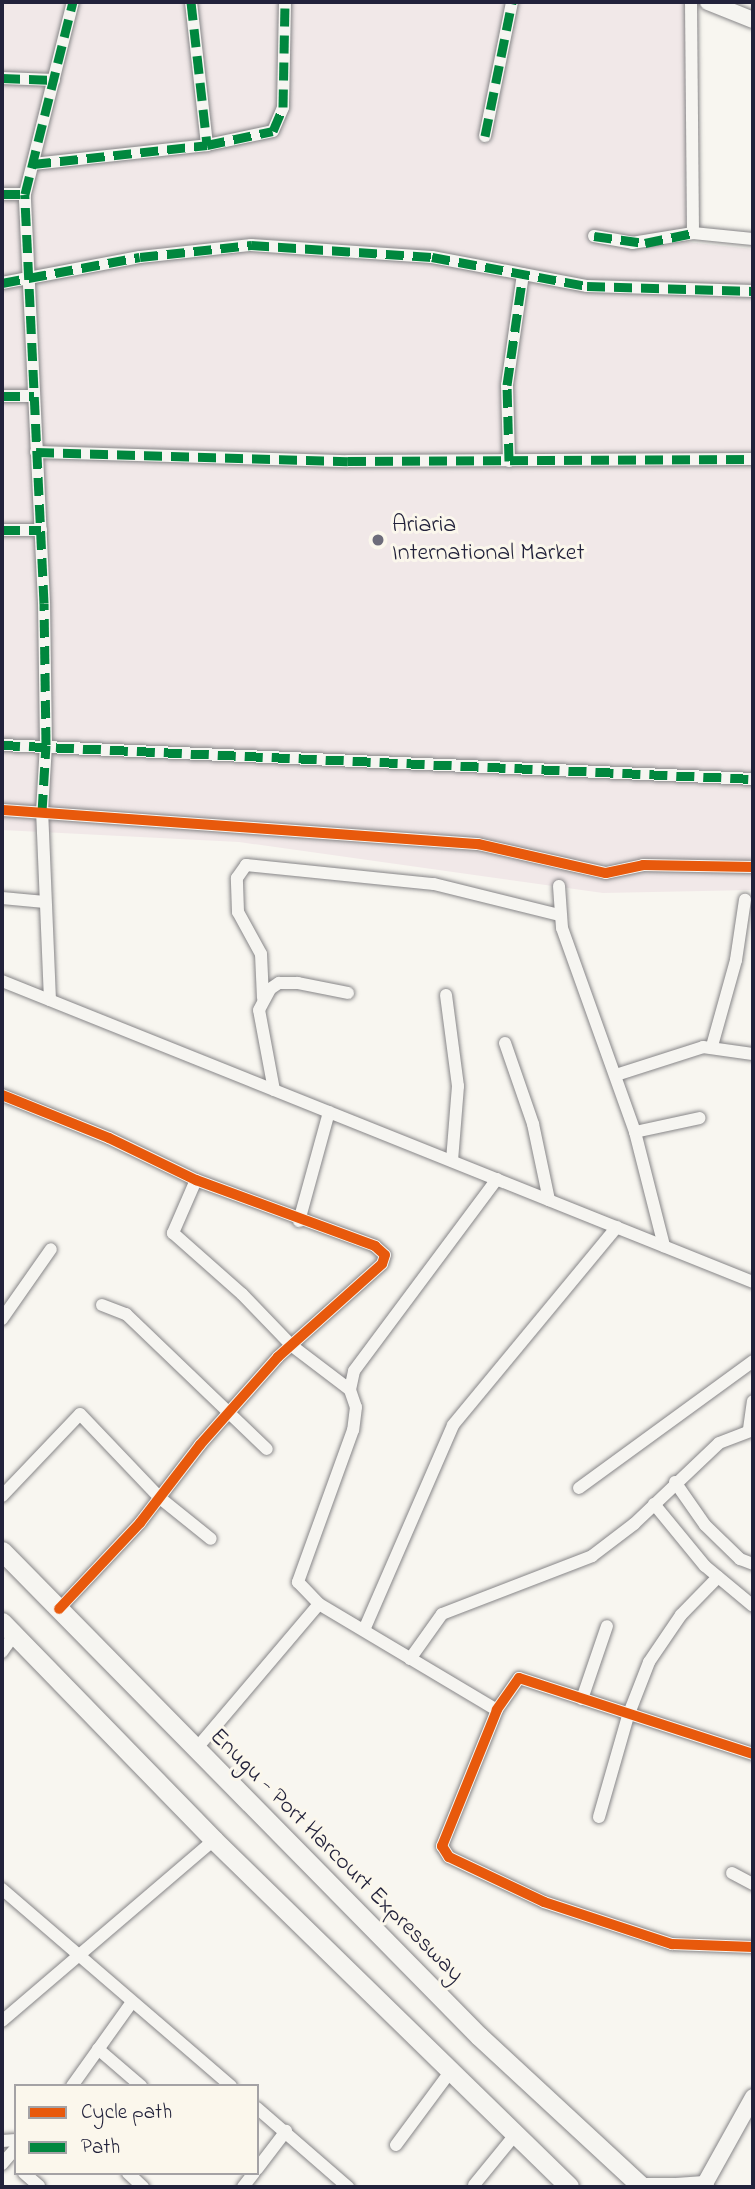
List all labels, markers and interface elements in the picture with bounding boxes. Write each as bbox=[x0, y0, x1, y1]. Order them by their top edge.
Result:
place label: Ariaria International Market bbox=[392, 512, 585, 568]
marker: Ariaria International Market bbox=[370, 532, 386, 548]
street label: Enugu - Port Harcourt Expressway bbox=[203, 1723, 469, 1989]
legend bbox=[14, 2084, 259, 2175]
text: Cycle path bbox=[81, 2098, 172, 2128]
text: Path bbox=[81, 2133, 120, 2163]

